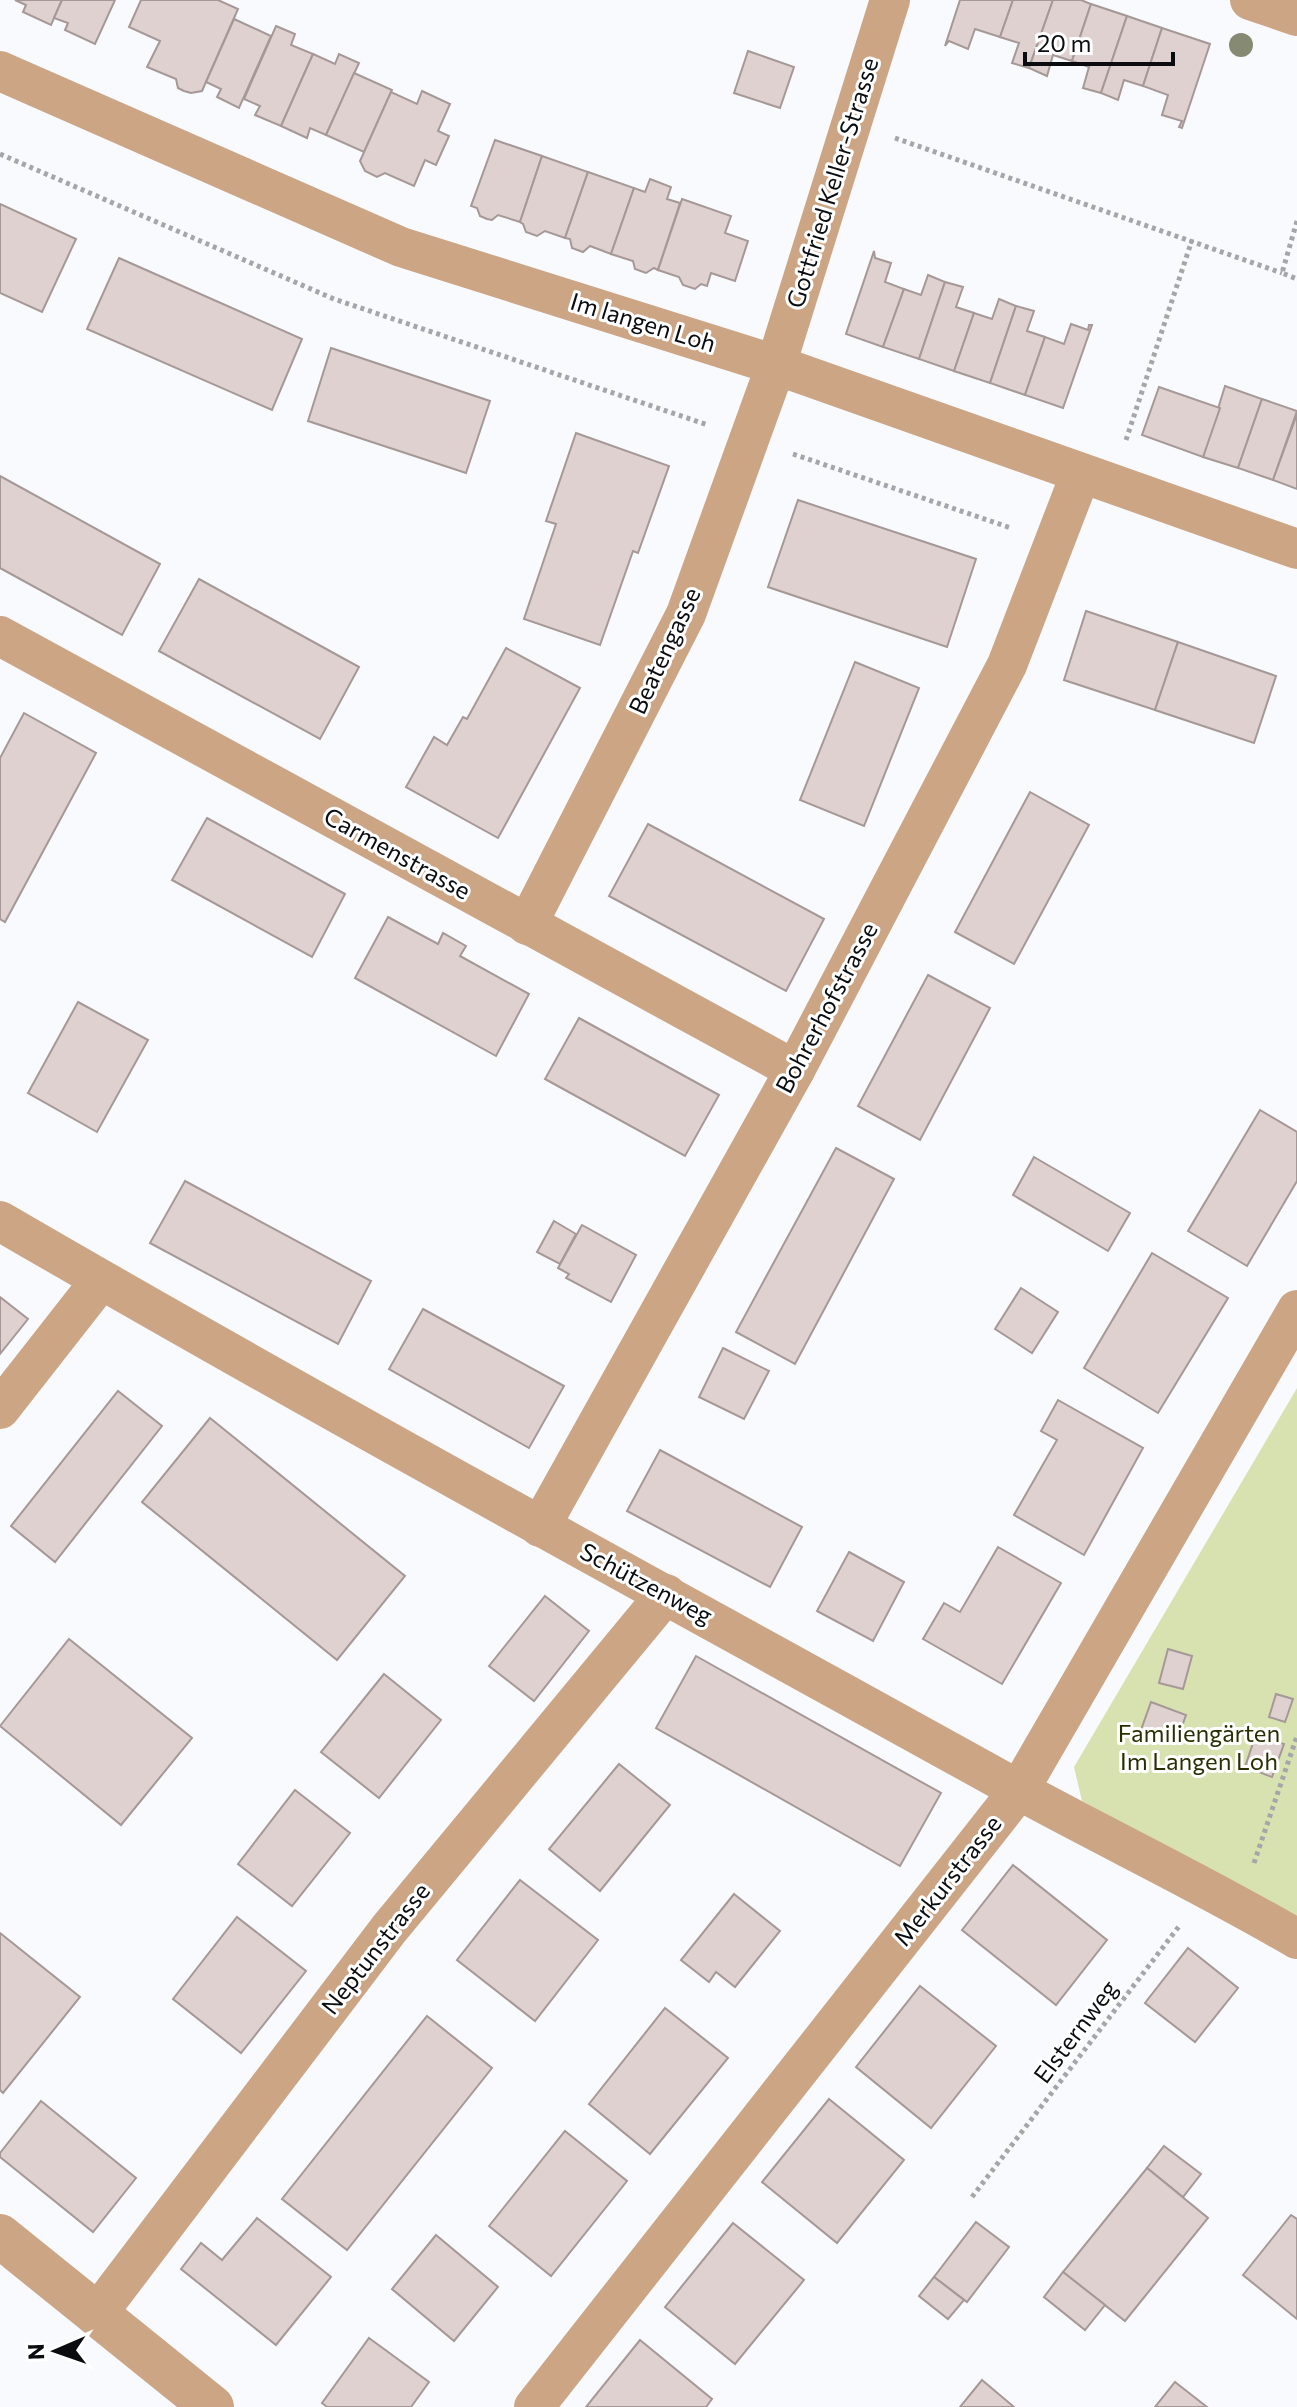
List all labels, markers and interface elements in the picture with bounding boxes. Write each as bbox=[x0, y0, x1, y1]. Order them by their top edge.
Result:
scale bar bbox=[1025, 16, 1173, 66]
text: 20 m bbox=[1037, 28, 1091, 57]
street label: Gottfried Keller-Strasse bbox=[780, 54, 883, 311]
street label: Im langen Loh bbox=[567, 286, 720, 357]
street label: Beatengasse bbox=[622, 582, 706, 718]
street label: Carmenstrasse bbox=[319, 800, 476, 905]
street label: Bohrerhofstrasse bbox=[768, 917, 883, 1098]
street label: Schützenweg bbox=[576, 1536, 718, 1630]
park label: Familiengärten Im Langen Loh bbox=[1118, 1718, 1280, 1775]
street label: Merkurstrasse bbox=[887, 1809, 1007, 1951]
street label: Neptunstrasse bbox=[314, 1877, 435, 2020]
street label: Elsternweg bbox=[1027, 1974, 1123, 2088]
north arrow bbox=[16, 2311, 96, 2391]
text: N bbox=[22, 2343, 49, 2360]

